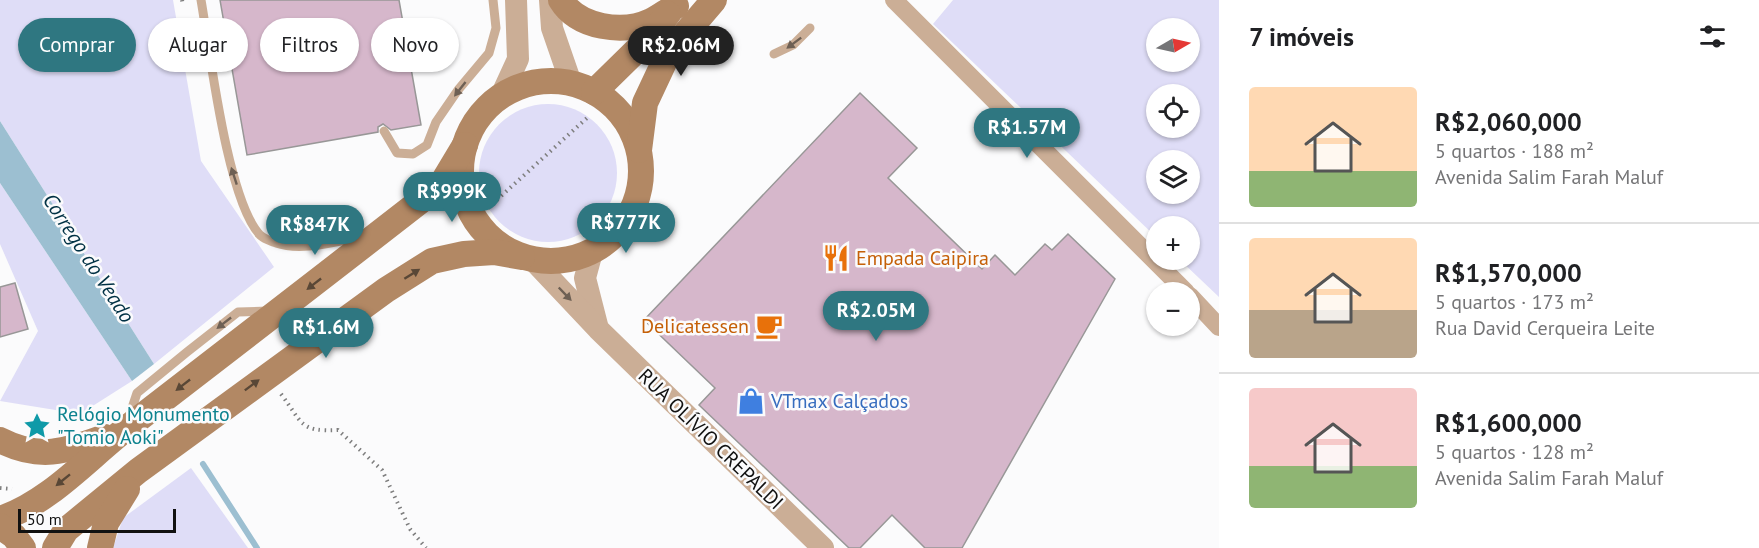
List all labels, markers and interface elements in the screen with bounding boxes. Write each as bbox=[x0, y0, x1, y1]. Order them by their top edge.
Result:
chip: Comprar bbox=[18, 18, 136, 72]
chip: Alugar bbox=[148, 18, 248, 72]
chip: Filtros bbox=[260, 18, 359, 72]
chip: Novo bbox=[371, 18, 459, 72]
north arrow bbox=[1146, 18, 1200, 72]
map controls bbox=[1146, 18, 1200, 336]
text: 7 imóveis bbox=[1249, 20, 1354, 53]
icon: filters bbox=[1696, 20, 1729, 53]
pin: R$2.06M bbox=[626, 26, 736, 77]
text: R$2.06M bbox=[642, 32, 720, 58]
one-way arrow bbox=[786, 37, 802, 50]
one-way arrow bbox=[454, 81, 466, 96]
button: locate bbox=[1146, 84, 1200, 138]
text: R$2,060,000 bbox=[1435, 105, 1582, 138]
pin: R$1.57M bbox=[972, 108, 1082, 159]
icon: home bbox=[1297, 111, 1369, 183]
text: R$1.57M bbox=[988, 114, 1066, 140]
text: 5 quartos · 188 m² bbox=[1435, 138, 1594, 164]
button: layers bbox=[1146, 150, 1200, 204]
text: Avenida Salim Farah Maluf bbox=[1435, 164, 1663, 190]
one-way arrow bbox=[229, 167, 239, 185]
pin: R$999K bbox=[403, 172, 501, 223]
text: R$999K bbox=[417, 178, 487, 204]
water label: Corrego do Veado bbox=[37, 188, 141, 328]
pin: R$777K bbox=[577, 203, 675, 254]
pin: R$847K bbox=[266, 205, 364, 256]
text: R$777K bbox=[591, 209, 661, 235]
text: R$847K bbox=[280, 211, 350, 237]
button: + bbox=[1146, 216, 1200, 270]
restaurant icon: Empada Caipira bbox=[821, 243, 851, 273]
place label: Empada Caipira bbox=[856, 245, 989, 271]
text: R$1,570,000 bbox=[1435, 256, 1582, 289]
icon: home bbox=[1297, 262, 1369, 334]
one-way arrow bbox=[404, 268, 420, 279]
one-way arrow bbox=[306, 277, 321, 289]
button: − bbox=[1146, 282, 1200, 336]
one-way arrow bbox=[558, 286, 572, 301]
text: 5 quartos · 173 m² bbox=[1435, 289, 1594, 315]
pin: R$2.05M bbox=[821, 291, 931, 342]
text: R$2.05M bbox=[837, 297, 915, 323]
pin: R$1.6M bbox=[277, 308, 375, 359]
cafe icon: Delicatessen bbox=[754, 311, 784, 341]
place label: Delicatessen bbox=[641, 313, 749, 339]
text: R$1.6M bbox=[293, 314, 359, 340]
text: Rua David Cerqueira Leite bbox=[1435, 315, 1655, 341]
one-way arrow bbox=[217, 317, 232, 329]
street label: RUA OLÍVIO CREPALDI bbox=[633, 363, 789, 515]
one-way arrow bbox=[175, 378, 191, 391]
one-way arrow bbox=[244, 380, 259, 392]
shop icon: VTmax Calçados bbox=[736, 386, 766, 416]
place label: VTmax Calçados bbox=[770, 388, 908, 414]
place label: Relógio Monumento "Tomio Aoki" bbox=[57, 401, 230, 450]
text: R$1,600,000 bbox=[1435, 406, 1582, 439]
place icon: Relógio Monumento "Tomio Aoki" bbox=[22, 411, 52, 441]
icon: home bbox=[1297, 412, 1369, 484]
text: 5 quartos · 128 m² bbox=[1435, 439, 1594, 465]
text: Avenida Salim Farah Maluf bbox=[1435, 465, 1663, 491]
one-way arrow bbox=[56, 473, 71, 486]
scale bar bbox=[18, 506, 176, 534]
text: 50 m bbox=[27, 509, 62, 529]

